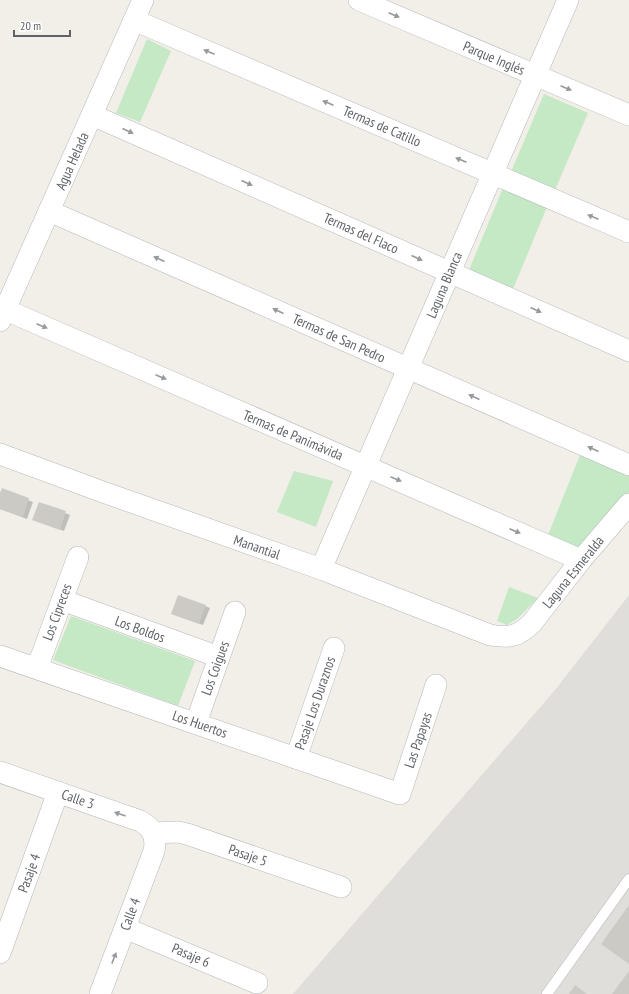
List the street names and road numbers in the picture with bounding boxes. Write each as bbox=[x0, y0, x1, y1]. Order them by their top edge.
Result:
street label: Parque Inglés bbox=[460, 37, 528, 79]
street label: Termas de Catillo bbox=[340, 102, 424, 150]
street label: Agua Helada bbox=[51, 129, 93, 193]
street label: Termas del Flaco bbox=[321, 208, 401, 258]
street label: Laguna Blanca bbox=[422, 249, 466, 321]
street label: Termas de San Pedro bbox=[290, 309, 388, 367]
street label: Termas de Panimávida bbox=[240, 406, 346, 464]
street label: Manantial bbox=[231, 531, 283, 564]
street label: Laguna Esmeralda bbox=[538, 532, 608, 612]
street label: Los Cipreces bbox=[38, 581, 76, 643]
street label: Los Boldos bbox=[113, 612, 168, 646]
street label: Los Coigues bbox=[197, 638, 233, 698]
street label: Pasaje Los Duraznos bbox=[291, 654, 339, 752]
street label: Los Huertos bbox=[170, 706, 230, 742]
street label: Las Papayas bbox=[400, 710, 436, 770]
street label: Calle 3 bbox=[59, 785, 97, 813]
street label: Pasaje 5 bbox=[226, 840, 270, 870]
street label: Pasaje 4 bbox=[14, 851, 45, 895]
street label: Calle 4 bbox=[116, 895, 144, 933]
street label: Pasaje 6 bbox=[169, 939, 213, 971]

